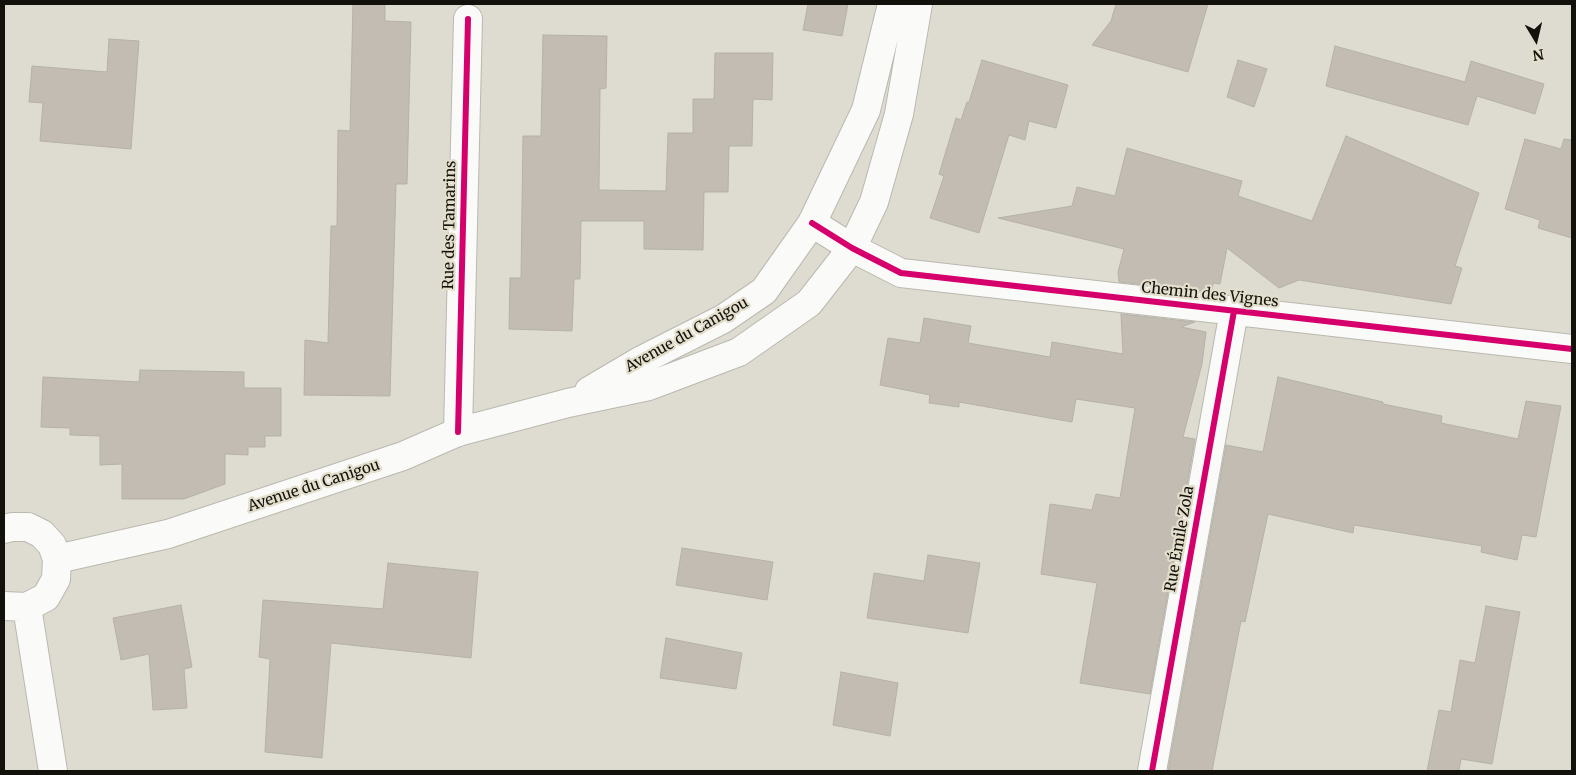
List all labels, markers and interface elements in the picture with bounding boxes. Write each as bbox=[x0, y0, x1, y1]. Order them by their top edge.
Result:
north arrow bbox=[1511, 15, 1561, 65]
text: N bbox=[1531, 45, 1545, 65]
street label: Rue des Tamarins bbox=[440, 160, 460, 290]
street label: Chemin des Vignes bbox=[1140, 279, 1280, 311]
street label: Avenue du Canigou bbox=[622, 294, 752, 376]
street label: Avenue du Canigou bbox=[246, 456, 382, 516]
street label: Rue Émile Zola bbox=[1162, 485, 1198, 593]

